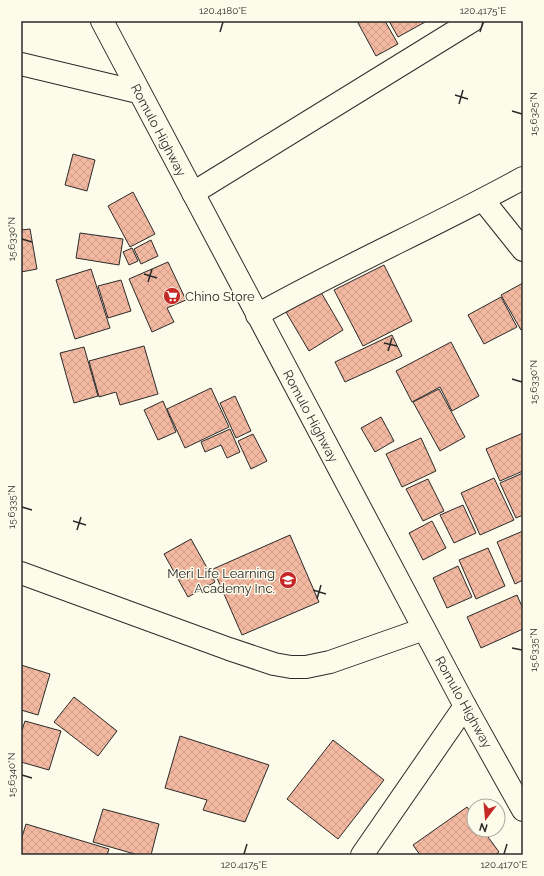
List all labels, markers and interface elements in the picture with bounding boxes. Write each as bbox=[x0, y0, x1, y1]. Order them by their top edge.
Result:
text: 120.4180°E bbox=[199, 5, 247, 16]
text: 120.4175°E bbox=[460, 5, 506, 16]
street label: Romulo Highway bbox=[128, 81, 189, 179]
text: 15.6325°N bbox=[528, 92, 539, 136]
text: 15.6330°N bbox=[6, 217, 17, 261]
supermarket icon: Chino Store bbox=[162, 286, 182, 306]
place label: Chino Store bbox=[185, 289, 255, 304]
text: 15.6330°N bbox=[528, 360, 539, 404]
street label: Romulo Highway bbox=[280, 367, 341, 465]
text: 15.6335°N bbox=[6, 485, 17, 529]
place label: Meri Life Learning Academy Inc. bbox=[167, 566, 275, 596]
school or university icon: Meri Life Learning Academy Inc. bbox=[278, 570, 298, 590]
text: 15.6335°N bbox=[528, 628, 539, 672]
street label: Romulo Highway bbox=[432, 654, 495, 751]
text: 15.6340°N bbox=[6, 753, 17, 797]
north arrow bbox=[466, 798, 506, 838]
text: N bbox=[478, 820, 489, 835]
text: 120.4175°E bbox=[221, 859, 267, 870]
text: 120.4170°E bbox=[480, 859, 528, 870]

